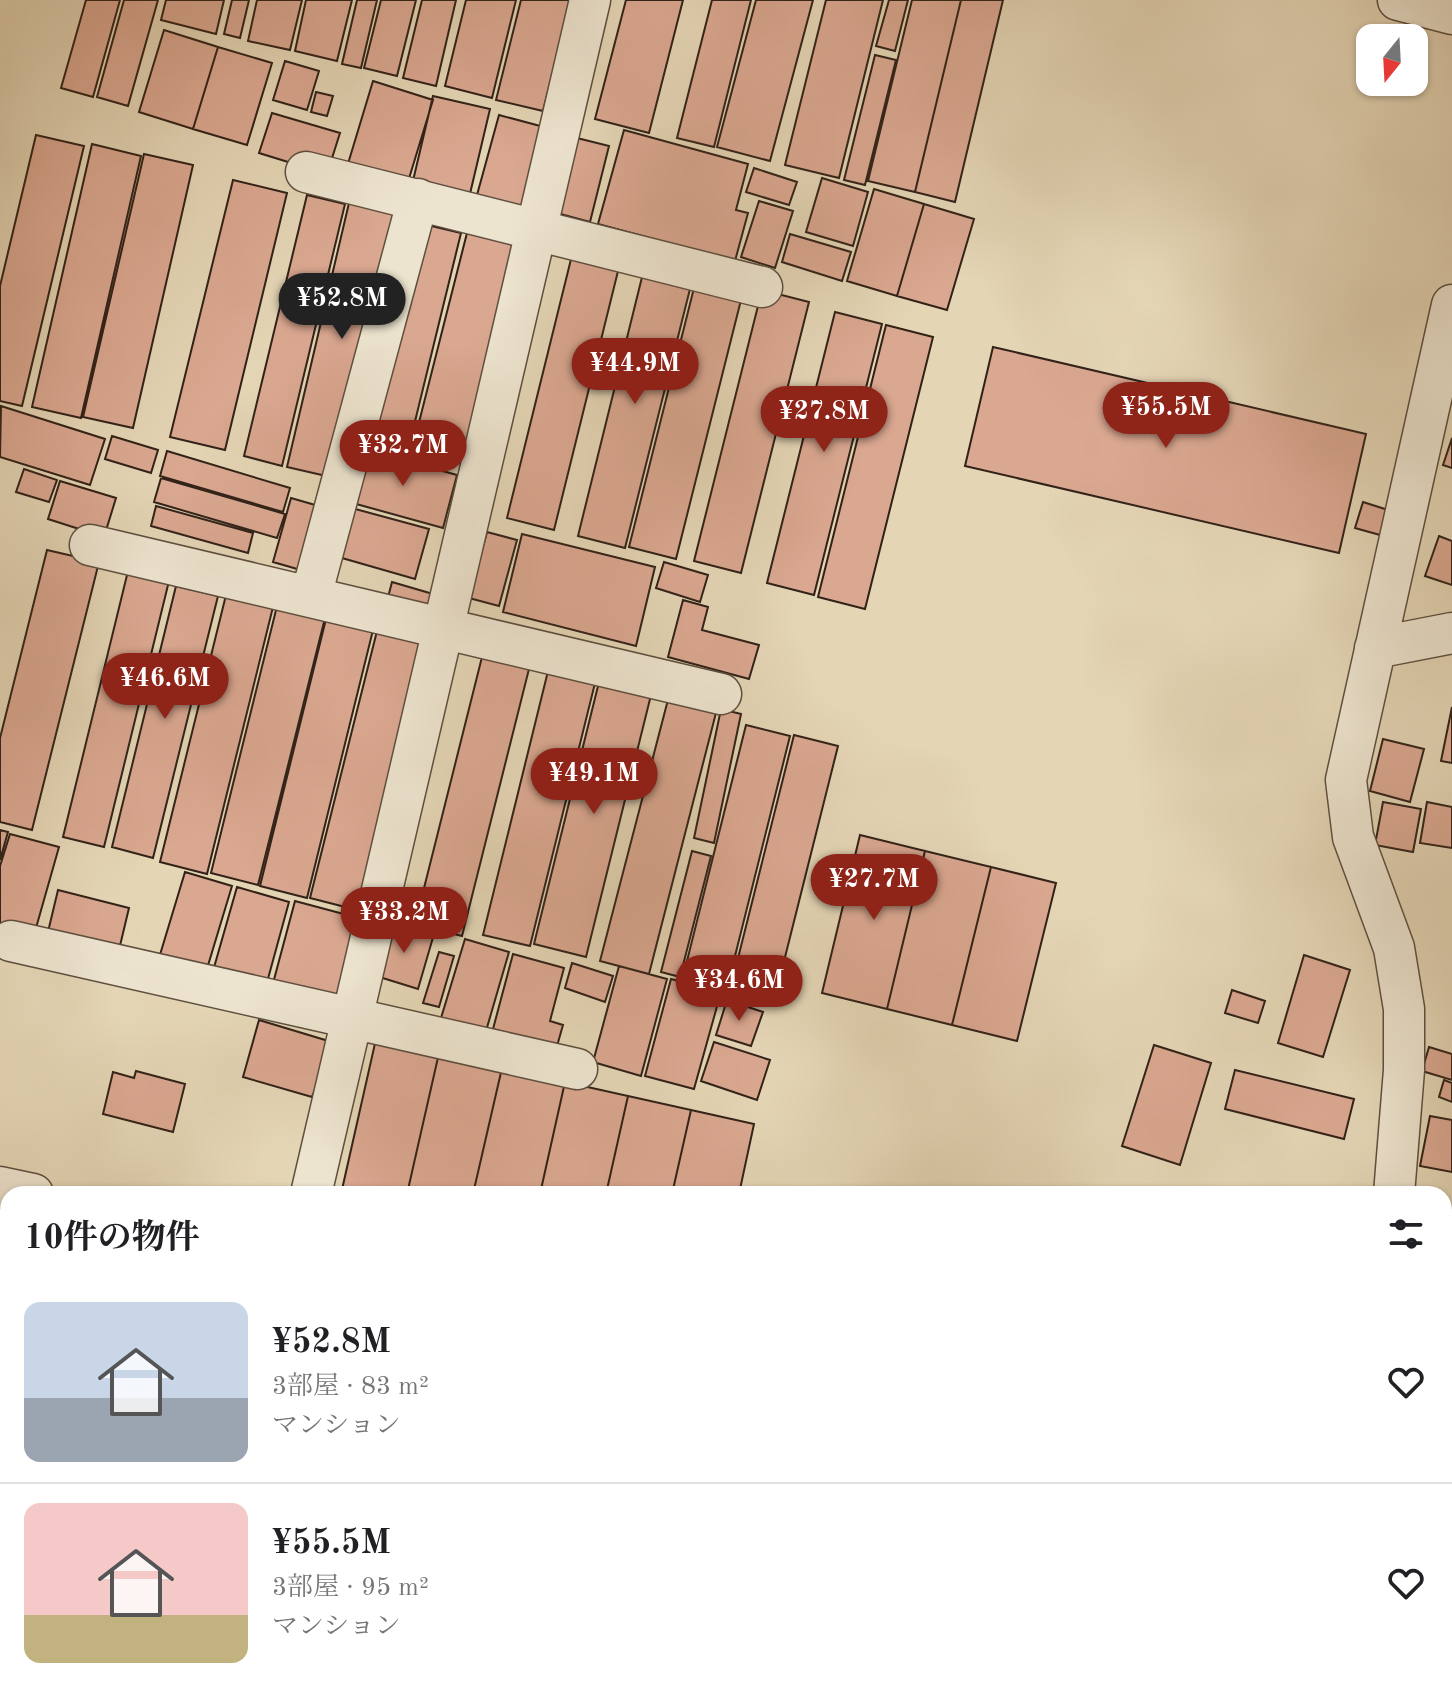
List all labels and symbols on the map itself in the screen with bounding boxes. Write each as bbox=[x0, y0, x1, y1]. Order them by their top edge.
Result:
north arrow bbox=[1356, 24, 1428, 96]
pin: ¥52.8M bbox=[277, 273, 407, 341]
pin: ¥44.9M bbox=[570, 338, 700, 406]
pin: ¥55.5M bbox=[1101, 382, 1231, 450]
pin: ¥27.8M bbox=[759, 386, 889, 454]
pin: ¥32.7M bbox=[338, 420, 468, 488]
pin: ¥46.6M bbox=[100, 653, 230, 721]
pin: ¥49.1M bbox=[529, 748, 659, 816]
pin: ¥27.7M bbox=[809, 854, 939, 922]
pin: ¥33.2M bbox=[339, 887, 469, 955]
pin: ¥34.6M bbox=[674, 955, 804, 1023]

